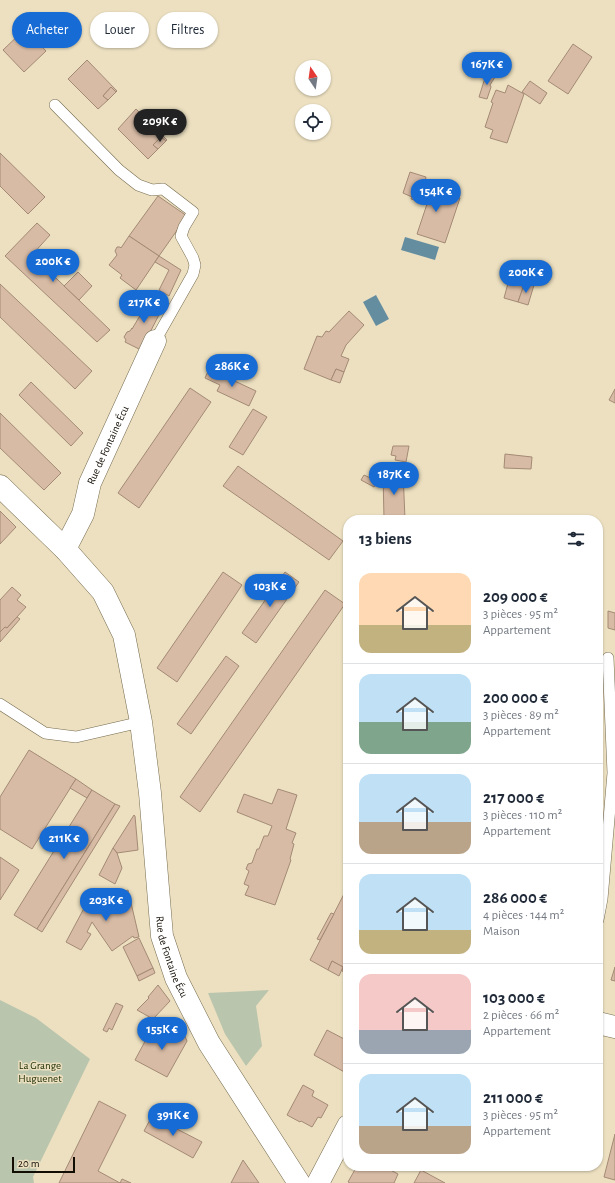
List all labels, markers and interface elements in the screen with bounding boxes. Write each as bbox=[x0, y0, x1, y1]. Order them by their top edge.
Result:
chip: Acheter bbox=[12, 12, 82, 48]
chip: Louer bbox=[90, 12, 149, 48]
chip: Filtres bbox=[157, 12, 218, 48]
pin: 167K € bbox=[454, 52, 520, 86]
text: 167K € bbox=[471, 58, 503, 71]
north arrow bbox=[295, 60, 331, 96]
map controls bbox=[295, 60, 331, 140]
button: locate bbox=[295, 104, 331, 140]
pin: 209K € bbox=[127, 109, 193, 143]
text: 209K € bbox=[143, 115, 177, 128]
pin: 154K € bbox=[403, 179, 469, 213]
text: 154K € bbox=[420, 185, 452, 198]
pin: 200K € bbox=[20, 249, 86, 283]
text: 200K € bbox=[35, 255, 71, 268]
pin: 200K € bbox=[493, 260, 559, 294]
text: 200K € bbox=[508, 266, 544, 279]
pin: 217K € bbox=[111, 290, 177, 324]
text: 217K € bbox=[128, 296, 160, 309]
pin: 286K € bbox=[199, 354, 265, 388]
text: 286K € bbox=[215, 360, 249, 373]
street label: Rue de Fontaine Écu bbox=[85, 404, 131, 486]
pin: 187K € bbox=[361, 462, 427, 496]
text: 187K € bbox=[378, 468, 410, 481]
icon: filters bbox=[565, 528, 587, 550]
text: 13 biens bbox=[359, 530, 412, 547]
pin: 103K € bbox=[237, 574, 303, 608]
text: 103K € bbox=[254, 580, 286, 593]
text: 209 000 € bbox=[483, 588, 548, 605]
icon: home bbox=[391, 589, 439, 637]
text: 3 pièces · 95 m² bbox=[483, 608, 558, 621]
text: Appartement bbox=[483, 624, 551, 637]
text: 200 000 € bbox=[483, 689, 548, 706]
icon: home bbox=[391, 690, 439, 738]
text: 3 pièces · 89 m² bbox=[483, 709, 559, 722]
text: Appartement bbox=[483, 725, 551, 738]
text: 217 000 € bbox=[483, 789, 544, 806]
icon: home bbox=[391, 790, 439, 838]
text: 3 pièces · 110 m² bbox=[483, 809, 562, 822]
text: Appartement bbox=[483, 825, 551, 838]
pin: 211K € bbox=[31, 826, 97, 860]
text: 211K € bbox=[48, 832, 80, 845]
pin: 203K € bbox=[73, 888, 139, 922]
text: 286 000 € bbox=[483, 889, 547, 906]
icon: home bbox=[391, 890, 439, 938]
text: 203K € bbox=[89, 894, 123, 907]
text: 4 pièces · 144 m² bbox=[483, 909, 564, 922]
street label: Rue de Fontaine Écu bbox=[154, 916, 190, 1000]
text: Maison bbox=[483, 925, 520, 938]
text: 103 000 € bbox=[483, 989, 545, 1006]
icon: home bbox=[391, 990, 439, 1038]
text: 2 pièces · 66 m² bbox=[483, 1009, 559, 1022]
pin: 155K € bbox=[129, 1017, 195, 1051]
text: 155K € bbox=[146, 1023, 178, 1036]
text: Appartement bbox=[483, 1025, 551, 1038]
park label: La Grange Huguenet bbox=[18, 1060, 62, 1084]
text: 211 000 € bbox=[483, 1089, 543, 1106]
icon: home bbox=[391, 1090, 439, 1138]
pin: 391K € bbox=[140, 1103, 206, 1137]
text: 391K € bbox=[157, 1109, 189, 1122]
text: 3 pièces · 95 m² bbox=[483, 1109, 558, 1122]
text: Appartement bbox=[483, 1125, 551, 1138]
scale bar bbox=[12, 1155, 75, 1174]
text: 20 m bbox=[18, 1158, 39, 1169]

